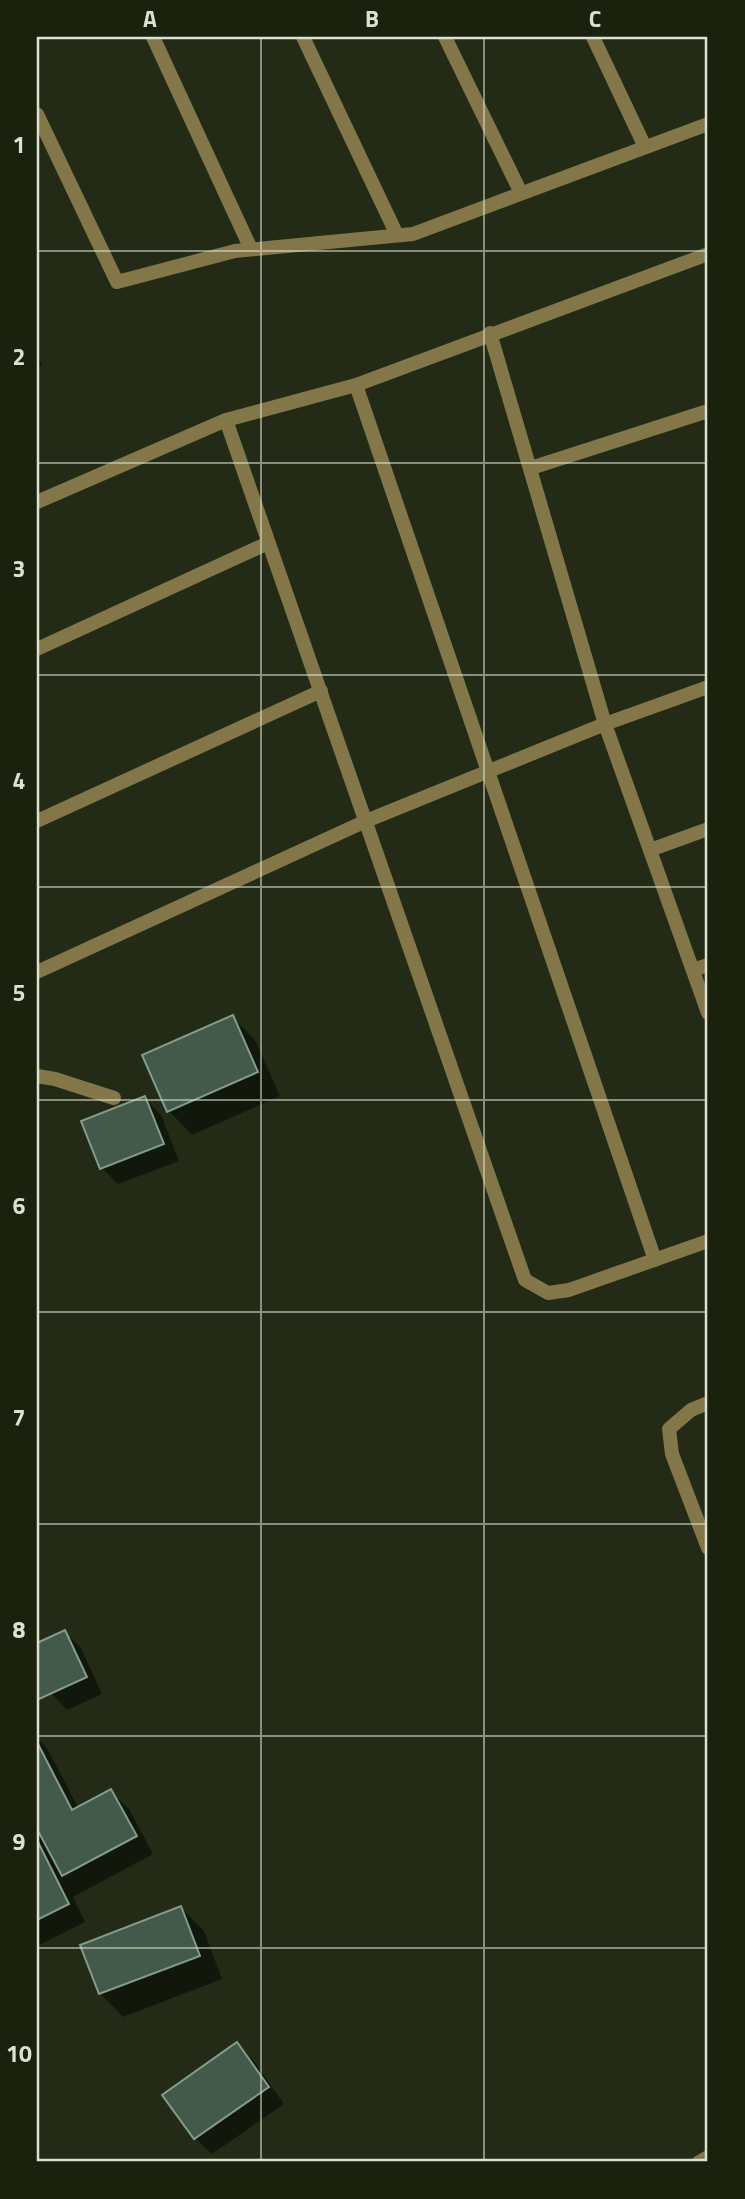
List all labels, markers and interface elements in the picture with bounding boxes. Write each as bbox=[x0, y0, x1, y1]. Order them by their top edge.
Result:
text: A bbox=[143, 1, 157, 36]
text: B bbox=[365, 1, 379, 36]
text: C bbox=[589, 1, 601, 36]
text: 1 bbox=[13, 127, 25, 162]
text: 2 bbox=[13, 339, 25, 374]
text: 3 bbox=[13, 551, 25, 586]
text: 4 bbox=[13, 763, 25, 798]
text: 5 bbox=[13, 975, 25, 1010]
text: 6 bbox=[13, 1188, 26, 1223]
text: 7 bbox=[13, 1400, 25, 1435]
text: 8 bbox=[13, 1612, 26, 1647]
text: 9 bbox=[13, 1824, 26, 1859]
text: 10 bbox=[6, 2036, 32, 2071]

